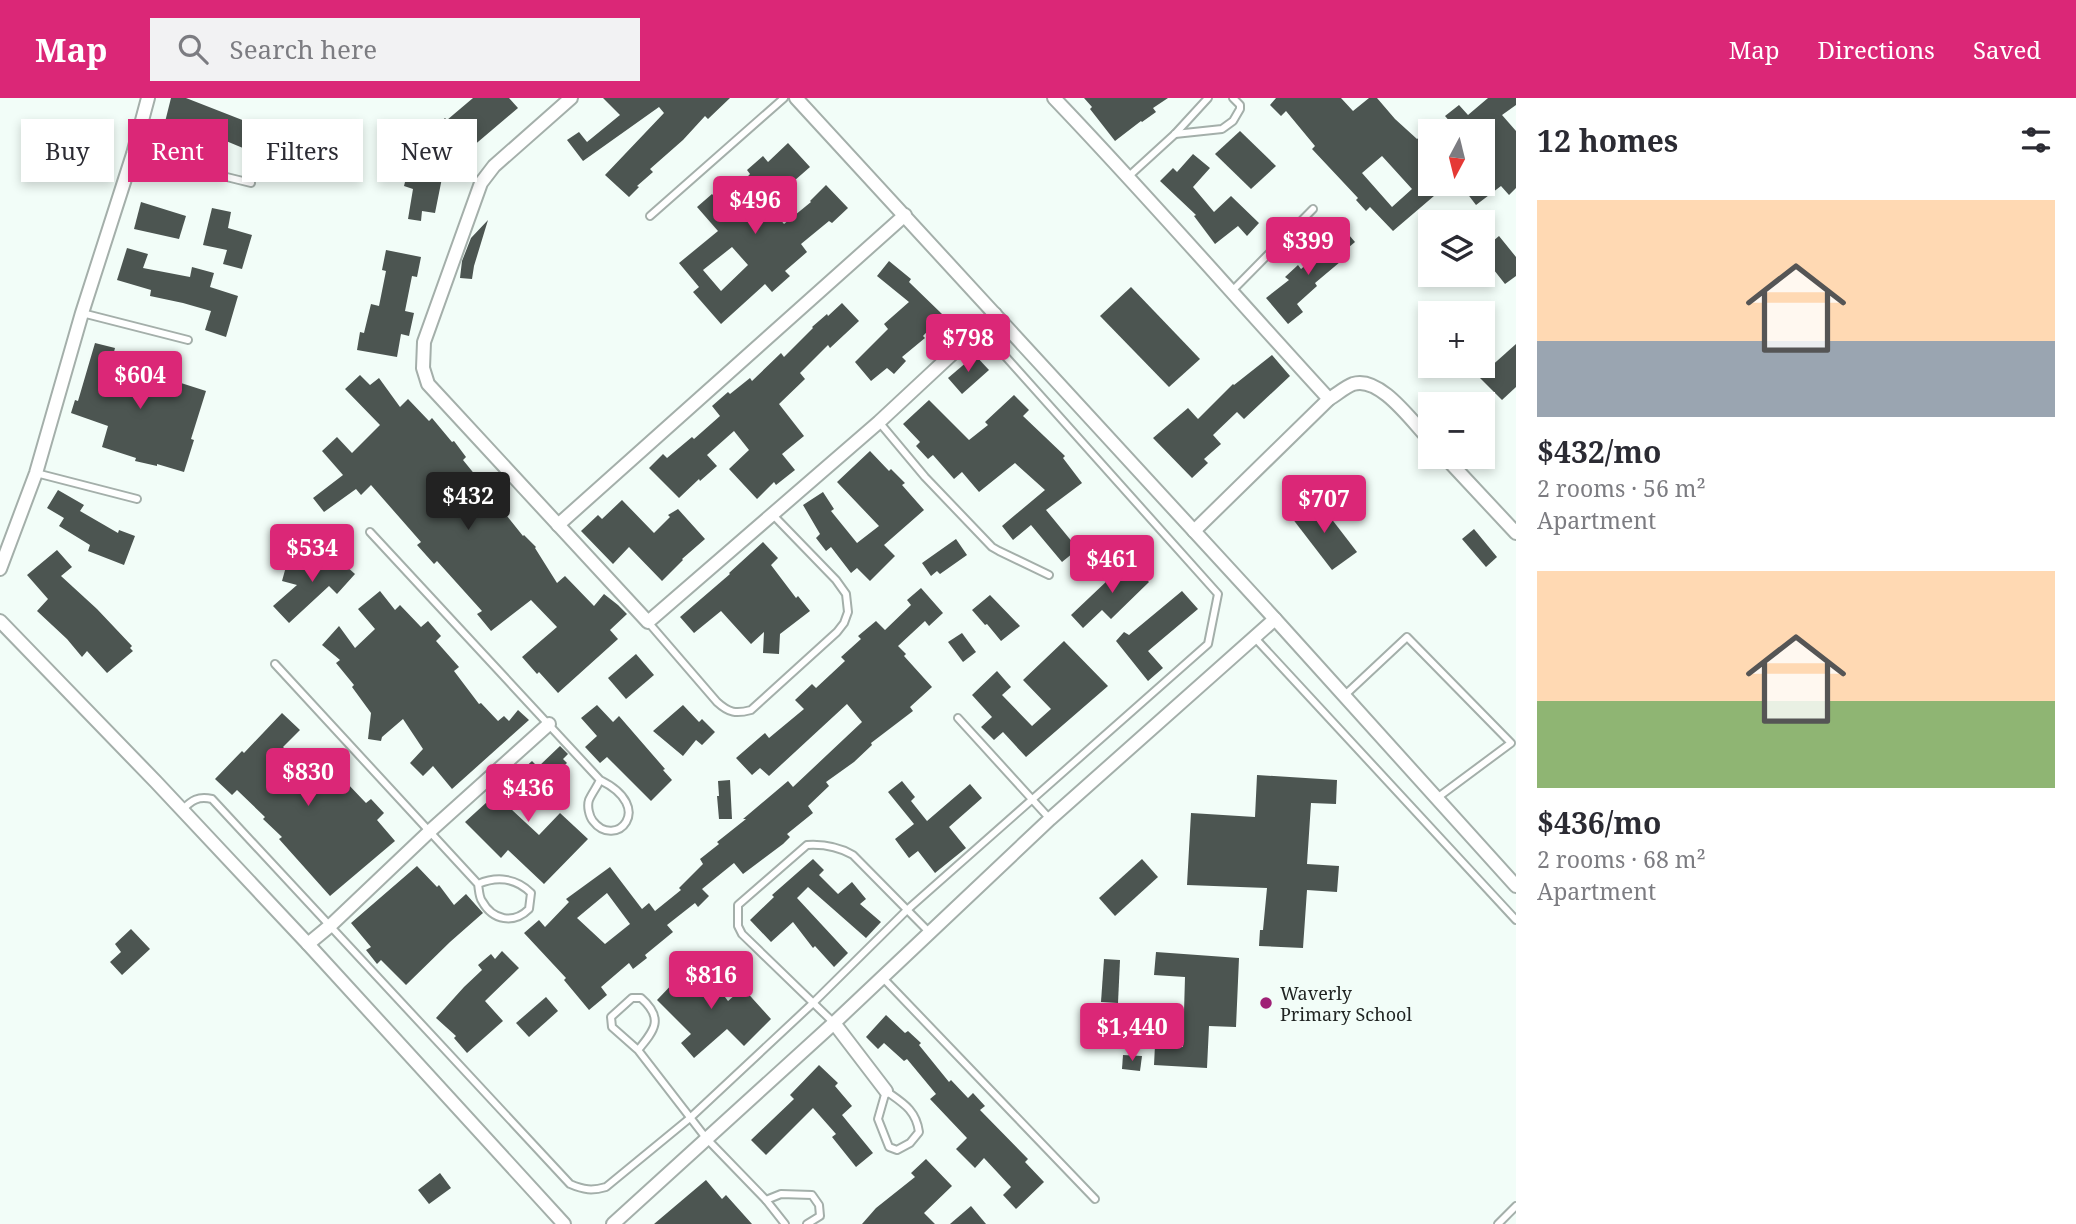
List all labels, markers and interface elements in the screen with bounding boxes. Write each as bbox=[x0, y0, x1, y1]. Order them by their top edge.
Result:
search box bbox=[150, 18, 640, 81]
text: Map bbox=[35, 27, 108, 72]
icon: search bbox=[174, 30, 212, 68]
text: Search here bbox=[230, 31, 377, 67]
text: Map bbox=[1729, 33, 1780, 66]
text: Directions bbox=[1818, 33, 1935, 66]
text: Saved bbox=[1973, 33, 2041, 66]
chip: Buy bbox=[21, 119, 114, 182]
chip: Rent bbox=[128, 119, 228, 182]
chip: Filters bbox=[242, 119, 363, 182]
chip: New bbox=[377, 119, 477, 182]
north arrow bbox=[1418, 119, 1494, 196]
map controls bbox=[1418, 119, 1495, 469]
text: 12 homes bbox=[1537, 120, 1678, 161]
icon: filters bbox=[2017, 121, 2055, 159]
pin: $496 bbox=[714, 176, 796, 236]
text: $496 bbox=[729, 183, 781, 215]
button: layers bbox=[1418, 210, 1495, 287]
pin: $399 bbox=[1267, 218, 1349, 277]
text: $399 bbox=[1282, 224, 1334, 256]
icon: home bbox=[1733, 245, 1859, 371]
button: + bbox=[1418, 301, 1495, 378]
pin: $798 bbox=[927, 314, 1009, 374]
text: $798 bbox=[942, 321, 994, 353]
pin: $604 bbox=[99, 352, 181, 411]
text: $604 bbox=[114, 358, 166, 390]
button: − bbox=[1418, 392, 1495, 469]
text: $432/mo bbox=[1537, 431, 1661, 472]
pin: $432 bbox=[427, 472, 509, 532]
text: 2 rooms · 56 m² bbox=[1537, 472, 1706, 504]
pin: $707 bbox=[1283, 476, 1365, 535]
text: $432 bbox=[442, 479, 494, 511]
text: $707 bbox=[1298, 482, 1350, 514]
text: Apartment bbox=[1537, 504, 1656, 536]
pin: $534 bbox=[271, 524, 353, 584]
text: $534 bbox=[286, 531, 338, 563]
pin: $461 bbox=[1071, 536, 1153, 595]
text: $461 bbox=[1086, 542, 1138, 574]
icon: home bbox=[1733, 616, 1859, 742]
pin: $830 bbox=[267, 748, 349, 808]
text: $830 bbox=[282, 755, 334, 787]
pin: $436 bbox=[487, 764, 569, 824]
text: $436 bbox=[502, 771, 554, 803]
text: $436/mo bbox=[1537, 802, 1661, 843]
text: 2 rooms · 68 m² bbox=[1537, 843, 1706, 875]
text: Apartment bbox=[1537, 875, 1656, 907]
pin: $816 bbox=[670, 951, 752, 1011]
text: $816 bbox=[685, 958, 737, 990]
place label: Waverly Primary School bbox=[1280, 981, 1412, 1026]
marker: Waverly Primary School bbox=[1258, 995, 1274, 1011]
pin: $1,440 bbox=[1075, 1004, 1189, 1063]
text: $1,440 bbox=[1096, 1010, 1168, 1042]

